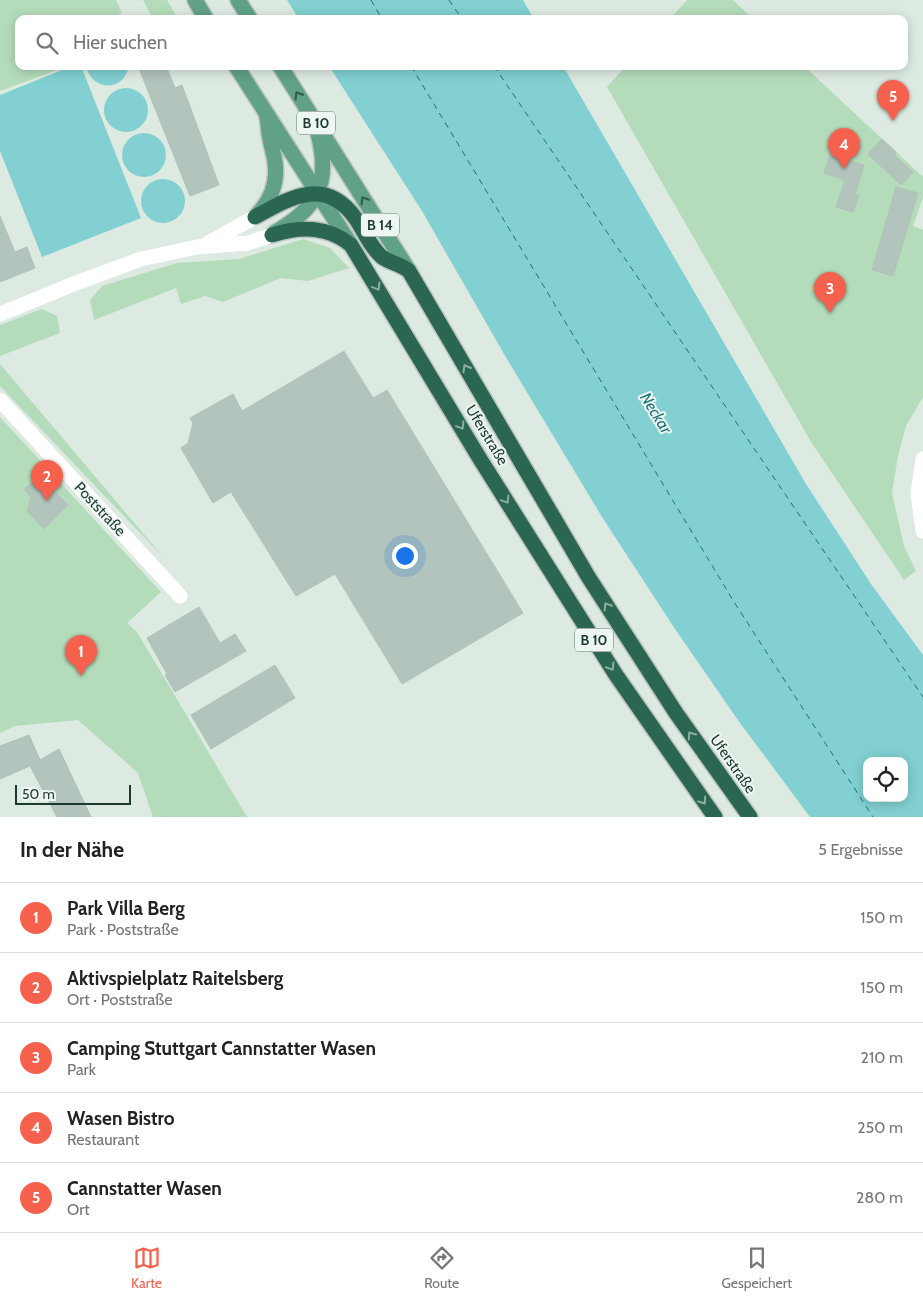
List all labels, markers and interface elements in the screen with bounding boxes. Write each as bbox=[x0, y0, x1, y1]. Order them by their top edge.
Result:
search box bbox=[15, 15, 908, 70]
icon: search bbox=[33, 29, 61, 57]
text: Hier suchen bbox=[73, 31, 167, 54]
pin: 5 bbox=[877, 80, 909, 121]
one-way arrow bbox=[295, 91, 304, 100]
road number: B 10 bbox=[297, 112, 335, 134]
pin: 4 bbox=[828, 128, 860, 169]
one-way arrow bbox=[361, 196, 371, 205]
road number: B 14 bbox=[361, 214, 399, 236]
pin: 3 bbox=[814, 272, 846, 313]
one-way arrow bbox=[370, 281, 380, 290]
one-way arrow bbox=[463, 365, 473, 374]
water label: Neckar bbox=[636, 389, 676, 438]
street label: Uferstraße bbox=[462, 401, 512, 469]
one-way arrow bbox=[454, 420, 464, 429]
pin: 2 bbox=[31, 460, 63, 501]
street label: Poststraße bbox=[70, 478, 130, 540]
one-way arrow bbox=[500, 495, 510, 504]
your location bbox=[392, 543, 418, 569]
one-way arrow bbox=[604, 602, 613, 612]
road number: B 10 bbox=[575, 628, 613, 652]
pin: 1 bbox=[65, 635, 97, 676]
one-way arrow bbox=[605, 662, 614, 671]
one-way arrow bbox=[688, 731, 697, 740]
street label: Uferstraße bbox=[706, 731, 760, 797]
map controls bbox=[863, 757, 908, 802]
button: locate bbox=[863, 757, 908, 802]
scale bar bbox=[15, 782, 131, 805]
text: 50 m bbox=[22, 785, 55, 803]
one-way arrow bbox=[697, 795, 706, 805]
text: In der Nähe bbox=[20, 837, 124, 862]
text: 5 Ergebnisse bbox=[818, 840, 903, 859]
text: Park Villa Berg bbox=[67, 897, 185, 920]
text: 1 bbox=[33, 908, 39, 927]
text: 150 m bbox=[860, 908, 903, 927]
text: Park · Poststraße bbox=[67, 920, 179, 939]
text: Aktivspielplatz Raitelsberg bbox=[67, 967, 283, 990]
text: 2 bbox=[32, 978, 40, 997]
text: 150 m bbox=[860, 978, 903, 997]
text: Ort · Poststraße bbox=[67, 990, 172, 1009]
text: Camping Stuttgart Cannstatter Wasen bbox=[67, 1037, 376, 1060]
text: 3 bbox=[32, 1048, 40, 1067]
text: 210 m bbox=[861, 1048, 903, 1067]
text: Park bbox=[67, 1060, 96, 1079]
text: Wasen Bistro bbox=[67, 1107, 175, 1130]
text: 4 bbox=[31, 1118, 41, 1137]
text: 250 m bbox=[857, 1118, 903, 1137]
text: Restaurant bbox=[67, 1130, 139, 1149]
text: Cannstatter Wasen bbox=[67, 1177, 222, 1200]
text: 5 bbox=[32, 1188, 40, 1207]
text: 280 m bbox=[856, 1188, 903, 1207]
text: Ort bbox=[67, 1200, 90, 1219]
tab: Karte bbox=[131, 1244, 162, 1292]
tab: Route bbox=[424, 1244, 459, 1292]
tab: Gespeichert bbox=[721, 1244, 792, 1292]

